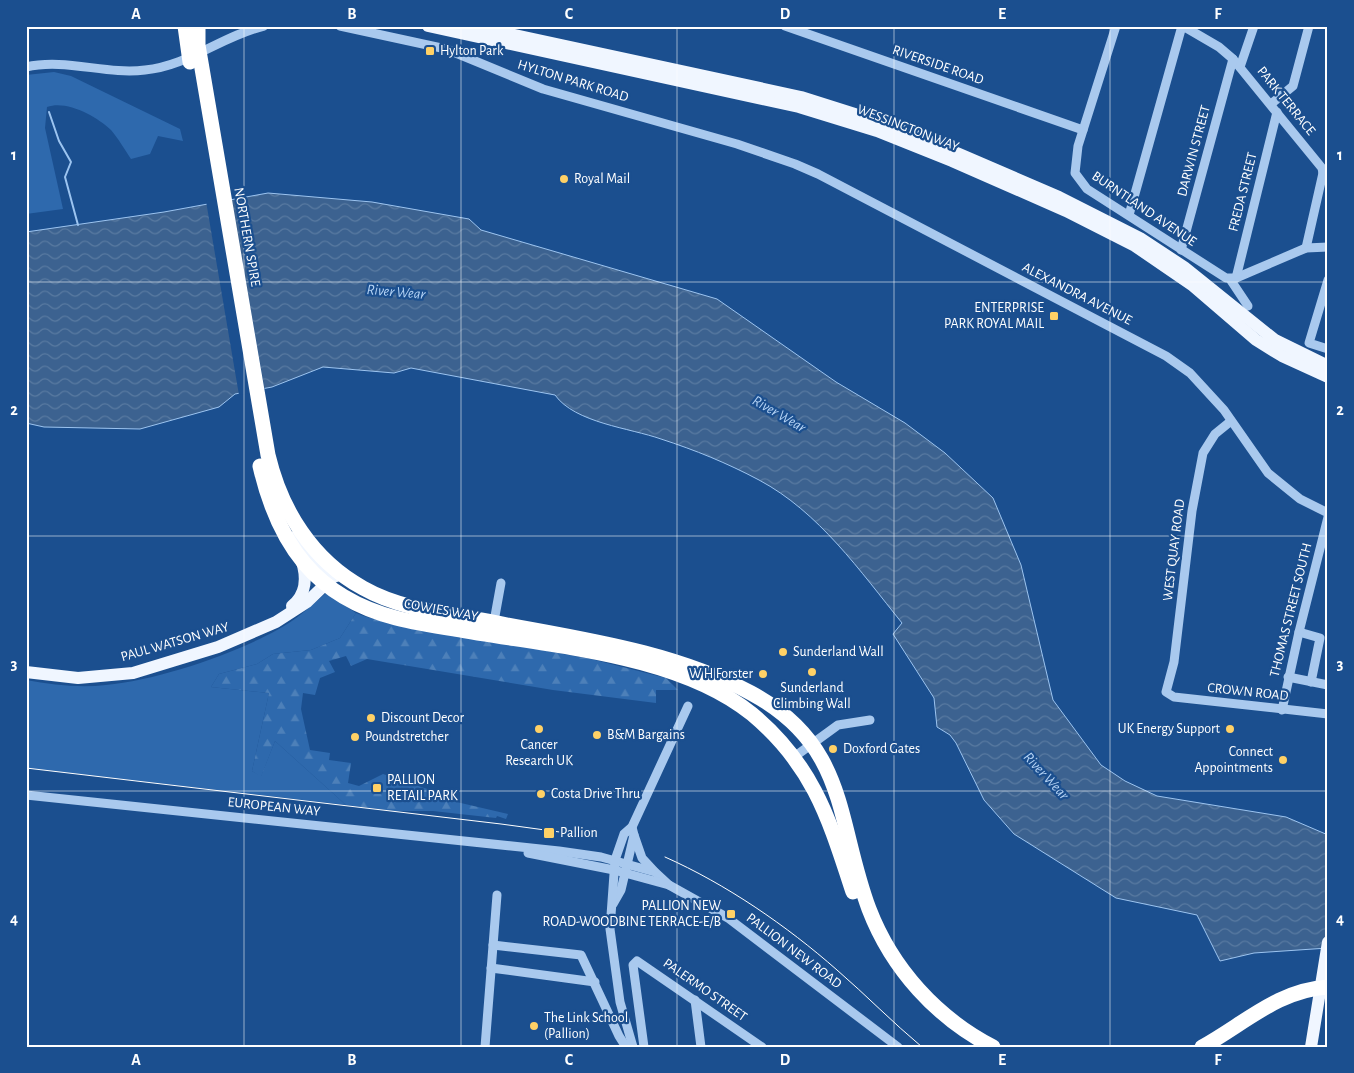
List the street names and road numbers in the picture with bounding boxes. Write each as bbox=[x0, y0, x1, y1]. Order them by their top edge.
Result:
street label: RIVERSIDE ROAD bbox=[891, 43, 985, 87]
street label: HYLTON PARK ROAD bbox=[516, 57, 630, 105]
street label: PARK TERRACE bbox=[1254, 64, 1318, 138]
street label: WESSINGTON WAY bbox=[855, 102, 961, 154]
street label: DARWIN STREET bbox=[1175, 104, 1213, 198]
street label: FREDA STREET bbox=[1226, 151, 1260, 233]
street label: BURNTLAND AVENUE bbox=[1089, 169, 1199, 249]
street label: NORTHERN SPIRE bbox=[231, 186, 263, 288]
street label: ALEXANDRA AVENUE bbox=[1020, 260, 1134, 328]
street label: WEST QUAY ROAD bbox=[1161, 498, 1187, 602]
street label: THOMAS STREET SOUTH bbox=[1268, 542, 1314, 678]
street label: COWIES WAY bbox=[403, 597, 480, 623]
street label: PAUL WATSON WAY bbox=[119, 620, 231, 664]
street label: CROWN ROAD bbox=[1207, 681, 1289, 703]
street label: EUROPEAN WAY bbox=[227, 795, 322, 819]
street label: PALLION NEW ROAD bbox=[744, 911, 844, 991]
street label: PALERMO STREET bbox=[661, 956, 750, 1024]

